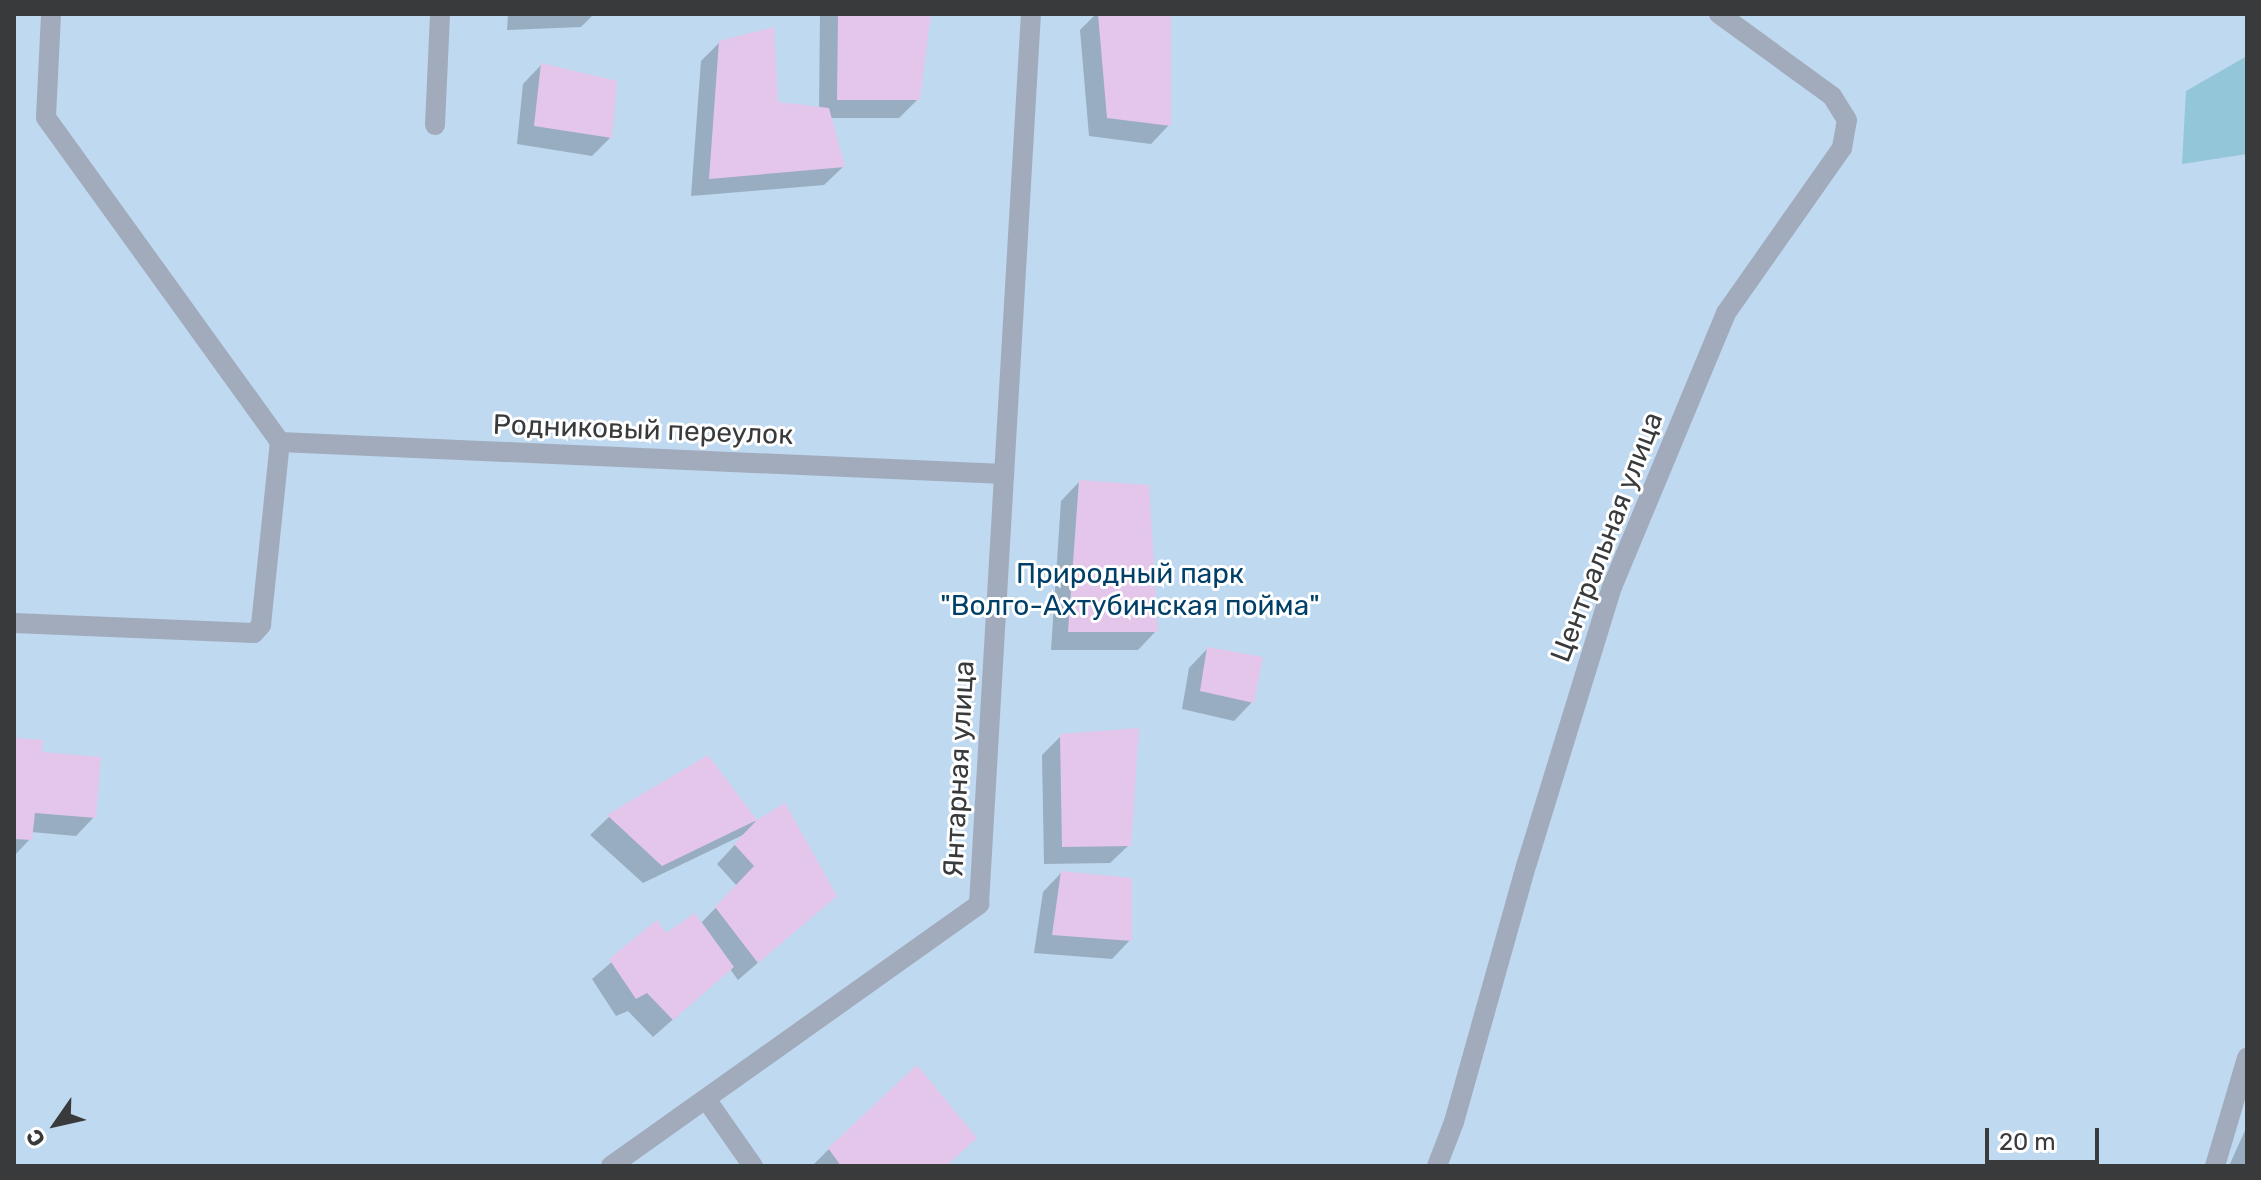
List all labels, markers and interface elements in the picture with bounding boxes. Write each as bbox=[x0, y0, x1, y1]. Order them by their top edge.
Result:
street label: Центральная улица bbox=[1544, 407, 1670, 667]
street label: Родниковый переулок bbox=[492, 408, 794, 452]
park label: Природный парк "Волго-Ахтубинская пойма" bbox=[940, 557, 1320, 623]
street label: Янтарная улица bbox=[937, 660, 981, 878]
north arrow bbox=[16, 1084, 96, 1164]
scale bar bbox=[1989, 1112, 2103, 1162]
text: С bbox=[20, 1124, 51, 1152]
text: 20 m bbox=[1999, 1128, 2056, 1156]

